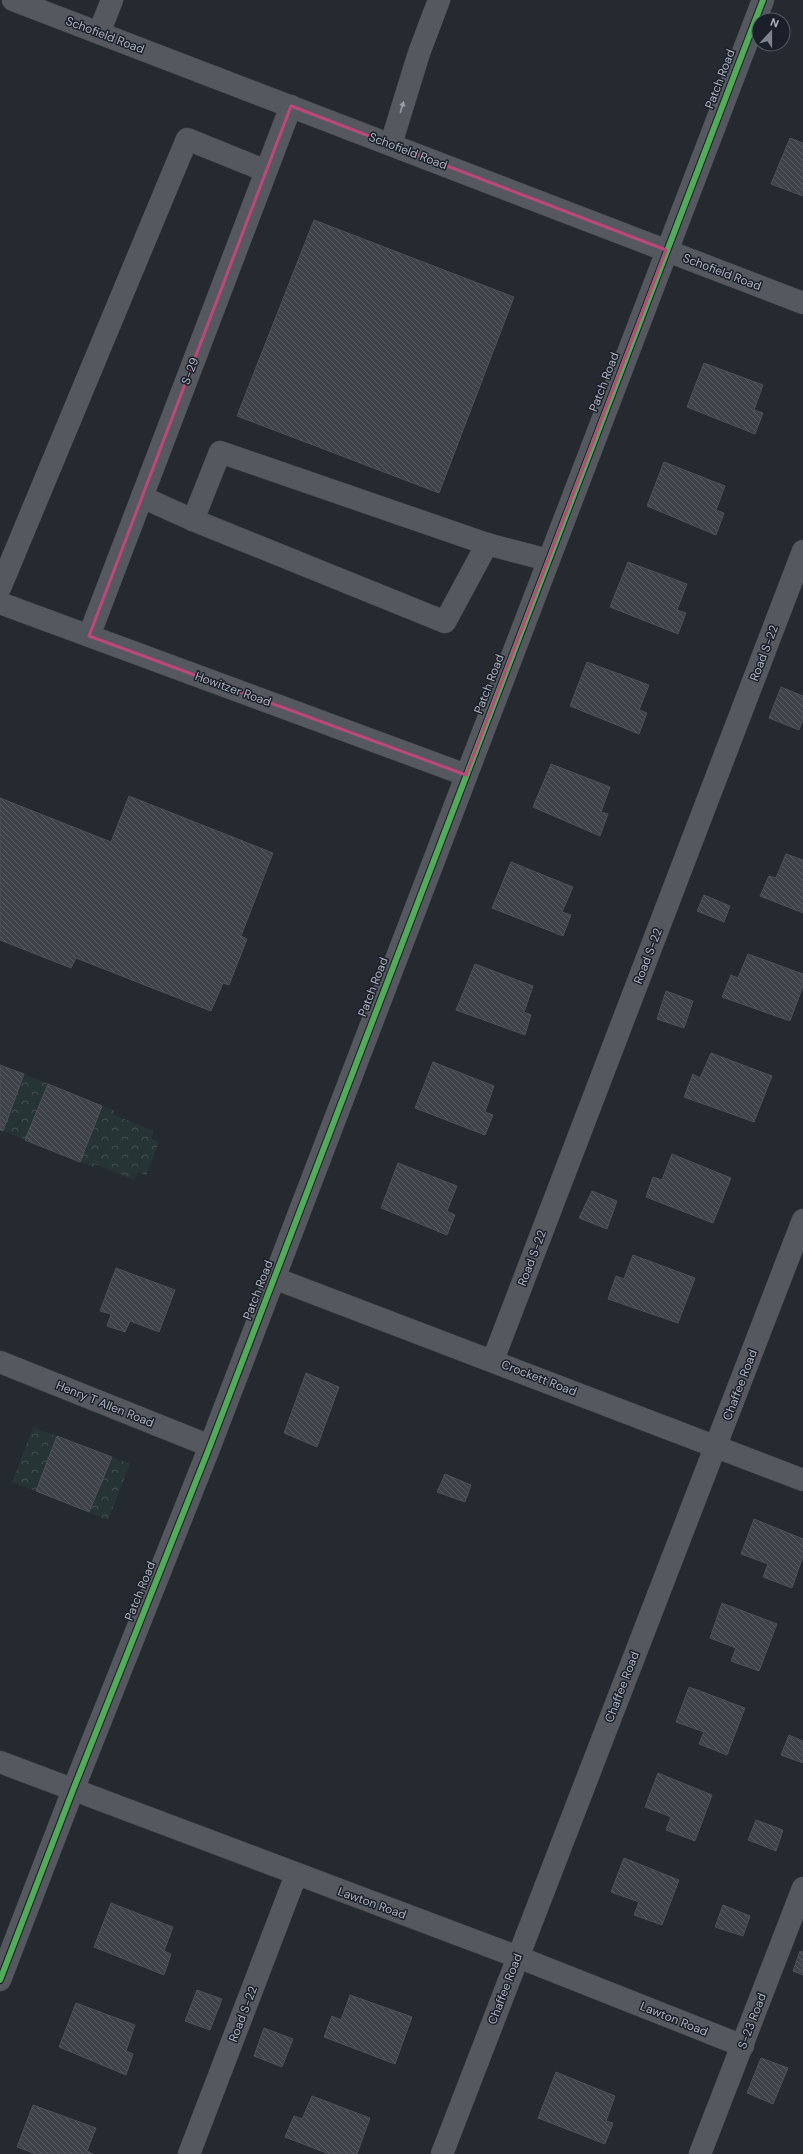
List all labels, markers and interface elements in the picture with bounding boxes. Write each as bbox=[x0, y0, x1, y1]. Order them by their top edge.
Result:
north arrow bbox=[751, 12, 791, 52]
street label: Schofield Road bbox=[64, 13, 146, 57]
text: N bbox=[768, 15, 781, 31]
street label: Patch Road bbox=[701, 47, 739, 111]
one-way arrow bbox=[399, 101, 405, 113]
street label: Schofield Road bbox=[367, 129, 449, 173]
street label: Schofield Road bbox=[681, 250, 763, 294]
street label: Patch Road bbox=[585, 350, 623, 414]
street label: S-29 bbox=[178, 355, 202, 387]
street label: Road S-22 bbox=[746, 623, 782, 683]
street label: Patch Road bbox=[470, 652, 508, 716]
street label: Howitzer Road bbox=[193, 668, 273, 710]
street label: Road S-22 bbox=[630, 926, 666, 986]
street label: Patch Road bbox=[354, 955, 392, 1019]
street label: Road S-22 bbox=[514, 1228, 550, 1288]
street label: Patch Road bbox=[239, 1258, 277, 1322]
street label: Chaffee Road bbox=[719, 1347, 761, 1423]
street label: Crockett Road bbox=[499, 1356, 579, 1400]
street label: Henry T Allen Road bbox=[54, 1377, 156, 1431]
street label: Patch Road bbox=[121, 1559, 159, 1623]
street label: Chaffee Road bbox=[601, 1649, 643, 1725]
street label: Lawton Road bbox=[336, 1883, 408, 1923]
street label: Chaffee Road bbox=[484, 1951, 526, 2027]
street label: Road S-22 bbox=[225, 1984, 261, 2044]
street label: S-23 Road bbox=[734, 1991, 770, 2051]
street label: Lawton Road bbox=[638, 1998, 710, 2040]

